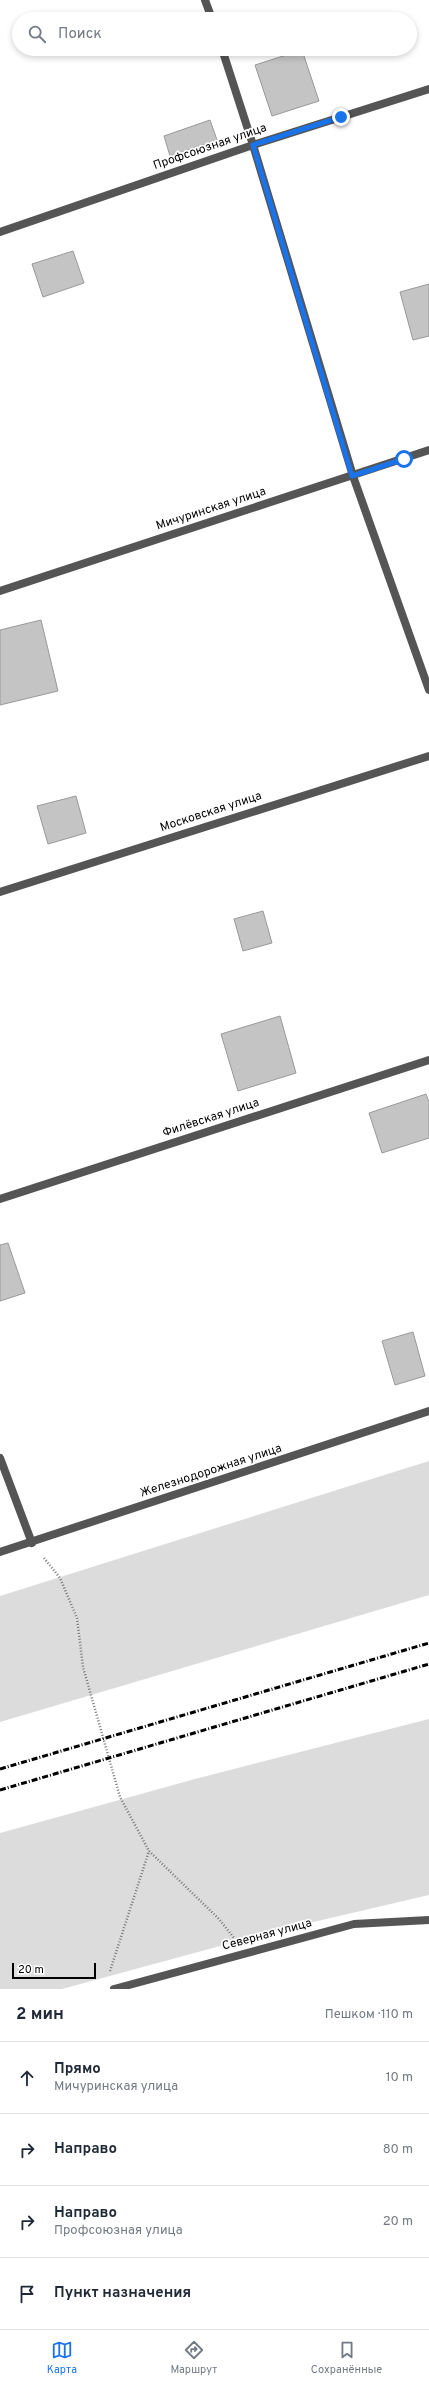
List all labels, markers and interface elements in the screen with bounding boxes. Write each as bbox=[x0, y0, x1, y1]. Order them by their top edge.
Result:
search box bbox=[12, 12, 417, 56]
icon: search bbox=[26, 23, 48, 45]
text: Поиск bbox=[58, 25, 102, 44]
route end bbox=[332, 108, 350, 126]
street label: Профсоюзная улица bbox=[151, 120, 269, 174]
route start bbox=[395, 450, 413, 468]
street label: Мичуринская улица bbox=[154, 484, 268, 534]
street label: Московская улица bbox=[158, 788, 264, 836]
street label: Филёвская улица bbox=[161, 1095, 261, 1141]
street label: Железнодорожная улица bbox=[138, 1441, 284, 1501]
street label: Северная улица bbox=[220, 1915, 314, 1955]
scale bar bbox=[12, 1961, 96, 1980]
text: 20 m bbox=[18, 1963, 44, 1977]
text: 2 мин bbox=[16, 2004, 64, 2026]
text: Пешком · 110 m bbox=[325, 2007, 413, 2023]
text: Прямо bbox=[54, 2060, 101, 2079]
icon: ahead bbox=[16, 2067, 38, 2089]
text: 10 m bbox=[386, 2070, 413, 2086]
text: Мичуринская улица bbox=[54, 2079, 178, 2095]
icon: right bbox=[16, 2139, 38, 2161]
text: Направо bbox=[54, 2140, 117, 2159]
text: 80 m bbox=[383, 2142, 413, 2158]
text: Направо bbox=[54, 2204, 117, 2223]
icon: right bbox=[16, 2211, 38, 2233]
text: 20 m bbox=[383, 2214, 413, 2230]
text: Профсоюзная улица bbox=[54, 2223, 183, 2239]
icon: arrive bbox=[16, 2283, 38, 2305]
text: Пункт назначения bbox=[54, 2284, 191, 2303]
tab: Карта bbox=[47, 2339, 77, 2377]
tab: Маршрут bbox=[170, 2339, 217, 2377]
tab: Сохранённые bbox=[311, 2339, 382, 2377]

